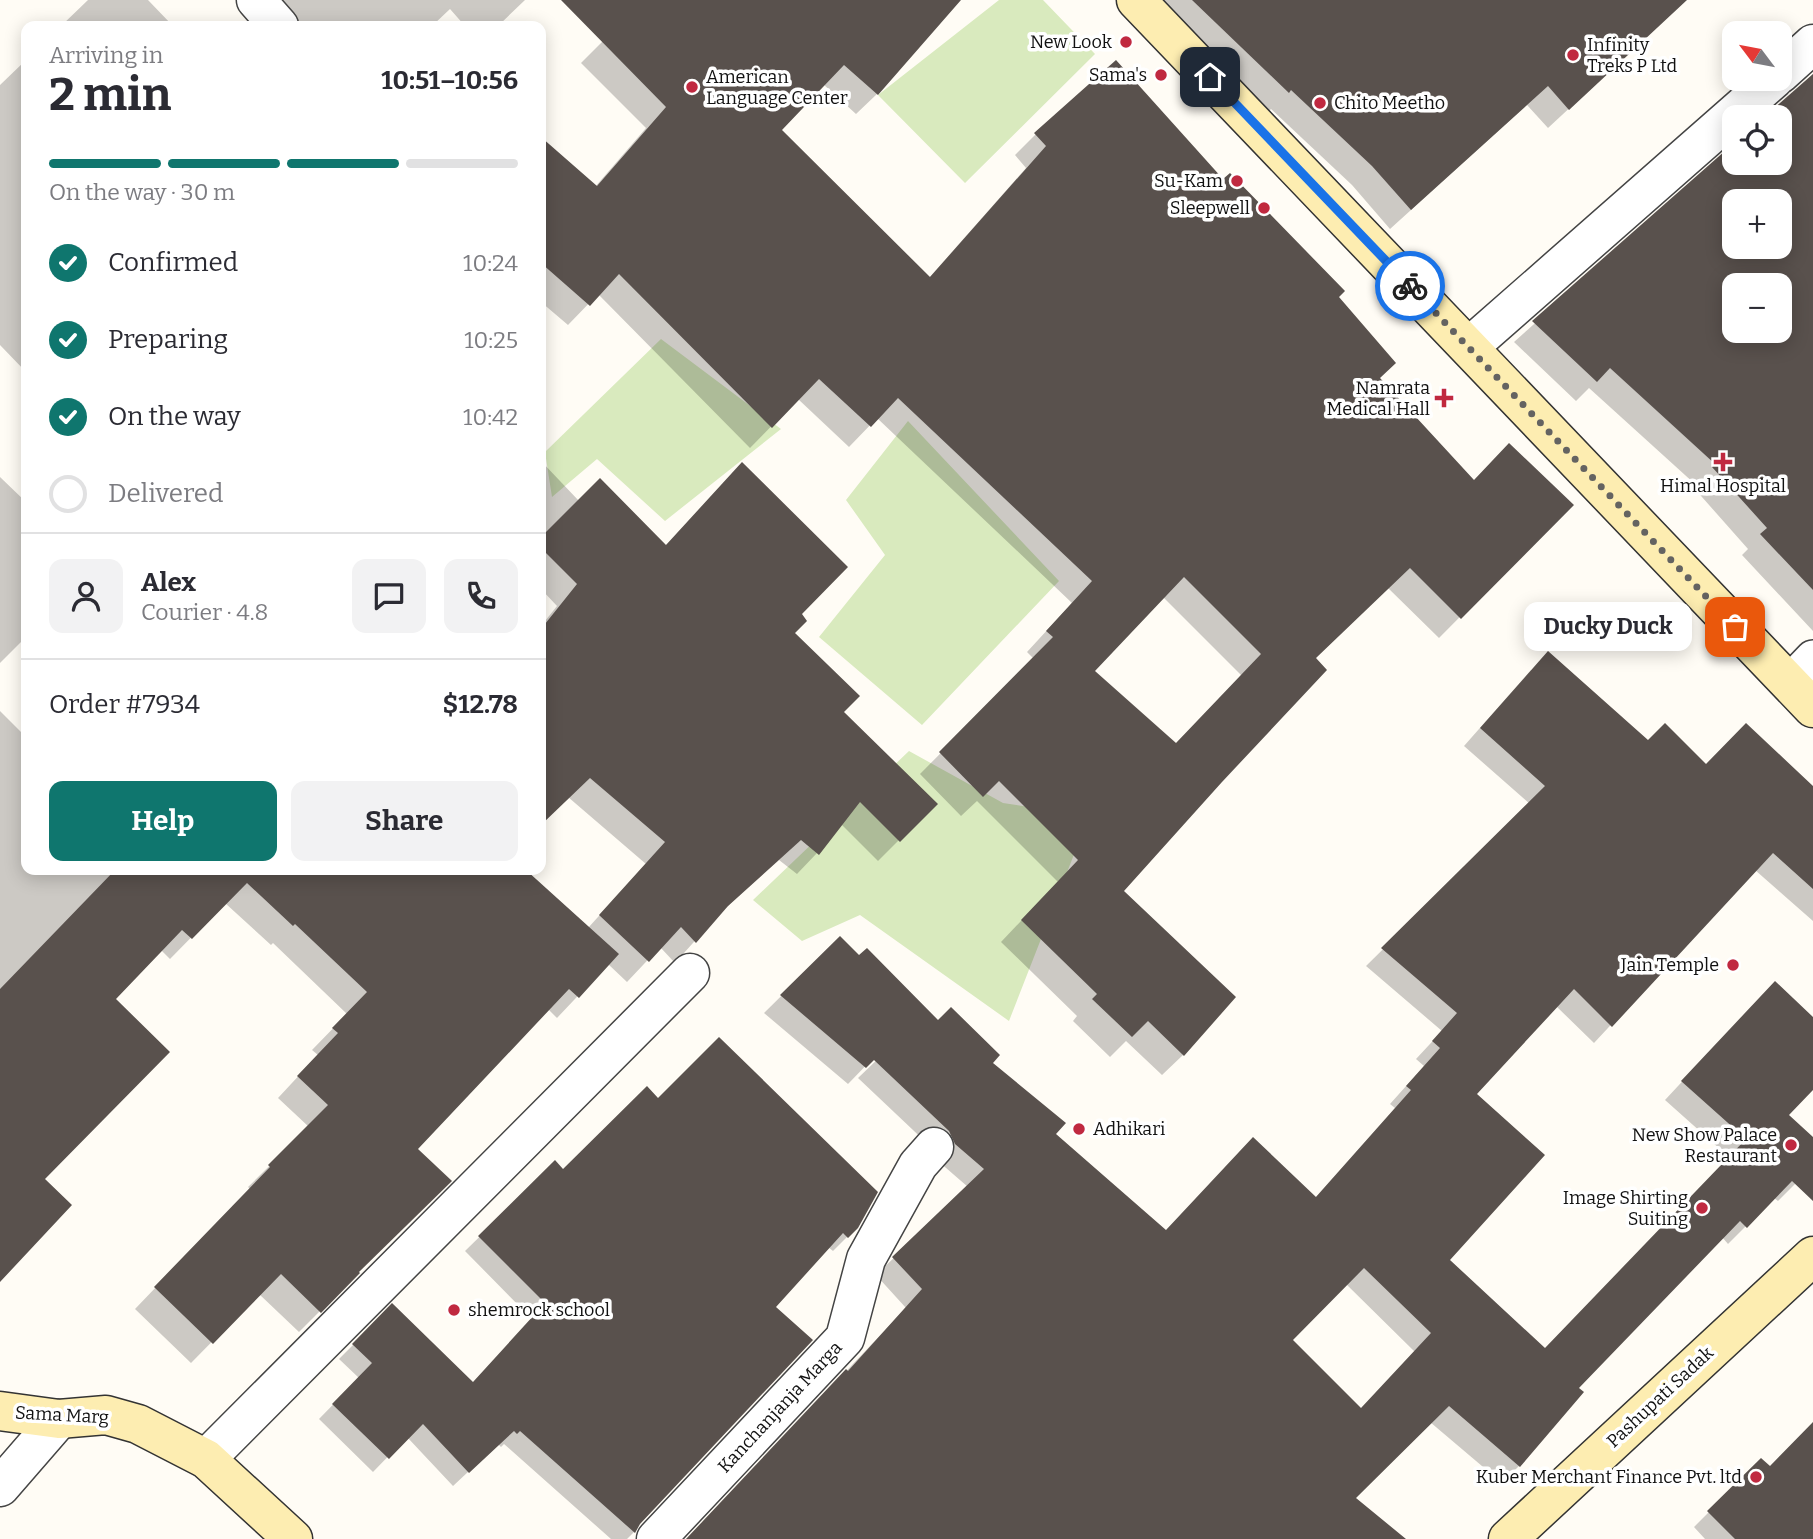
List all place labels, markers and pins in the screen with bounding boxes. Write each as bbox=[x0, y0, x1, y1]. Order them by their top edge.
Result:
place label: New Look bbox=[1030, 31, 1113, 53]
marker: New Look bbox=[1118, 34, 1134, 50]
place label: Infinity Treks P Ltd bbox=[1587, 34, 1677, 77]
pin bbox=[1180, 47, 1240, 107]
marker: Infinity Treks P Ltd bbox=[1565, 47, 1581, 63]
place label: Sama's bbox=[1089, 64, 1147, 86]
place label: American Language Center bbox=[706, 66, 848, 109]
marker: Sama's bbox=[1153, 67, 1169, 83]
marker: American Language Center bbox=[684, 79, 700, 95]
place label: Chito Meetho bbox=[1334, 92, 1445, 114]
marker: Chito Meetho bbox=[1312, 95, 1328, 111]
place label: Su-Kam bbox=[1154, 170, 1223, 192]
marker: Su-Kam bbox=[1229, 173, 1245, 189]
place label: Sleepwell bbox=[1170, 197, 1250, 219]
marker: Sleepwell bbox=[1256, 200, 1272, 216]
place label: Namrata Medical Hall bbox=[1327, 377, 1430, 420]
marker: Namrata Medical Hall bbox=[1436, 390, 1452, 406]
marker: Himal Hospital bbox=[1713, 452, 1733, 472]
place label: Himal Hospital bbox=[1660, 475, 1786, 497]
pin bbox=[1705, 597, 1765, 657]
callout: Ducky Duck bbox=[1525, 602, 1693, 652]
place label: Jain Temple bbox=[1620, 954, 1719, 976]
marker: Jain Temple bbox=[1725, 957, 1741, 973]
place label: Adhikari bbox=[1093, 1118, 1165, 1140]
marker: Adhikari bbox=[1071, 1121, 1087, 1137]
place label: New Show Palace Restaurant bbox=[1632, 1124, 1777, 1167]
marker: New Show Palace Restaurant bbox=[1783, 1137, 1799, 1153]
place label: Image Shirting Suiting bbox=[1563, 1187, 1688, 1230]
marker: Image Shirting Suiting bbox=[1694, 1200, 1710, 1216]
place label: shemrock school bbox=[468, 1299, 610, 1321]
marker: shemrock school bbox=[446, 1302, 462, 1318]
place label: Kuber Merchant Finance Pvt. ltd bbox=[1476, 1466, 1742, 1488]
marker: Kuber Merchant Finance Pvt. ltd bbox=[1748, 1469, 1764, 1485]

